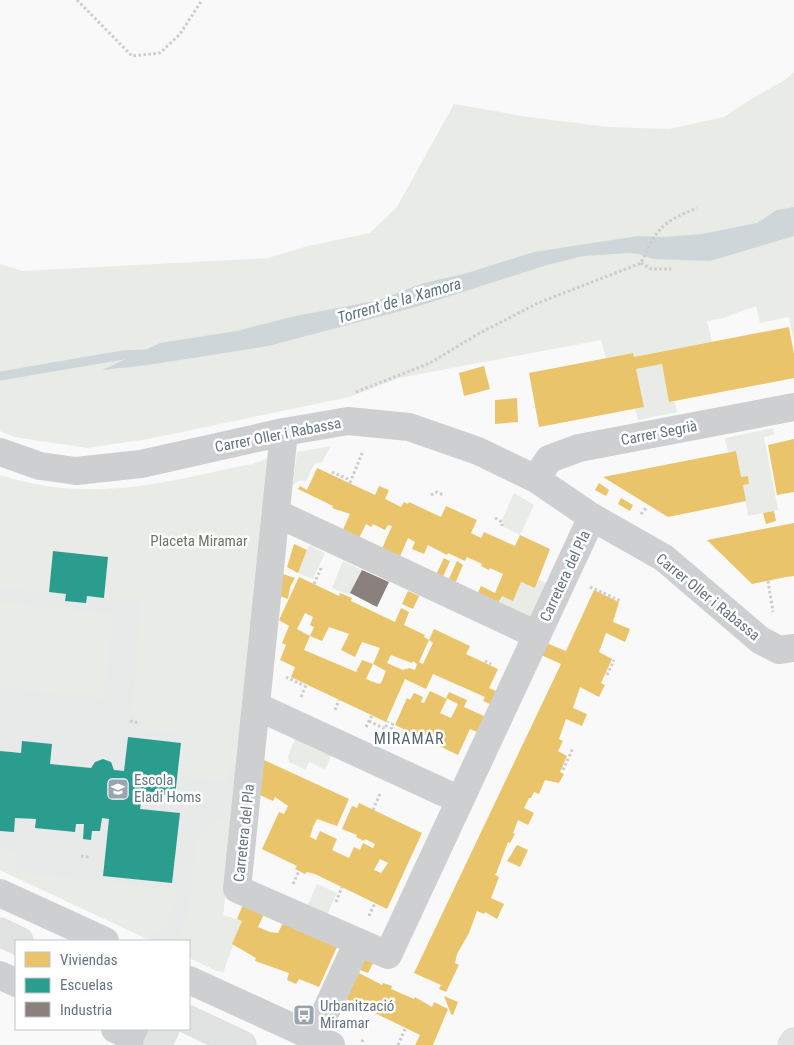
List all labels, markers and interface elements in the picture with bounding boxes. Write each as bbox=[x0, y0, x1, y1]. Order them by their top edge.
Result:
water label: Torrent de la Xamora bbox=[335, 274, 463, 327]
street label: Carrer Oller i Rabassa bbox=[213, 414, 343, 456]
street label: Carrer Segrià bbox=[619, 417, 699, 449]
street label: Carretera del Pla bbox=[536, 528, 594, 624]
park label: Placeta Miramar bbox=[150, 532, 248, 550]
street label: Carrer Oller i Rabassa bbox=[653, 550, 763, 644]
district label: MIRAMAR bbox=[374, 729, 444, 748]
place label: Escola Eladi Homs bbox=[134, 771, 202, 806]
school or university icon: Escola Eladi Homs bbox=[106, 777, 130, 801]
street label: Carretera del Pla bbox=[230, 783, 258, 883]
legend bbox=[15, 940, 190, 1030]
text: Viviendas bbox=[60, 951, 118, 969]
text: Escuelas bbox=[60, 976, 113, 994]
place label: Urbanització Miramar bbox=[320, 997, 394, 1032]
text: Industria bbox=[60, 1001, 112, 1019]
bus stop icon: Urbanització Miramar bbox=[292, 1003, 316, 1027]

